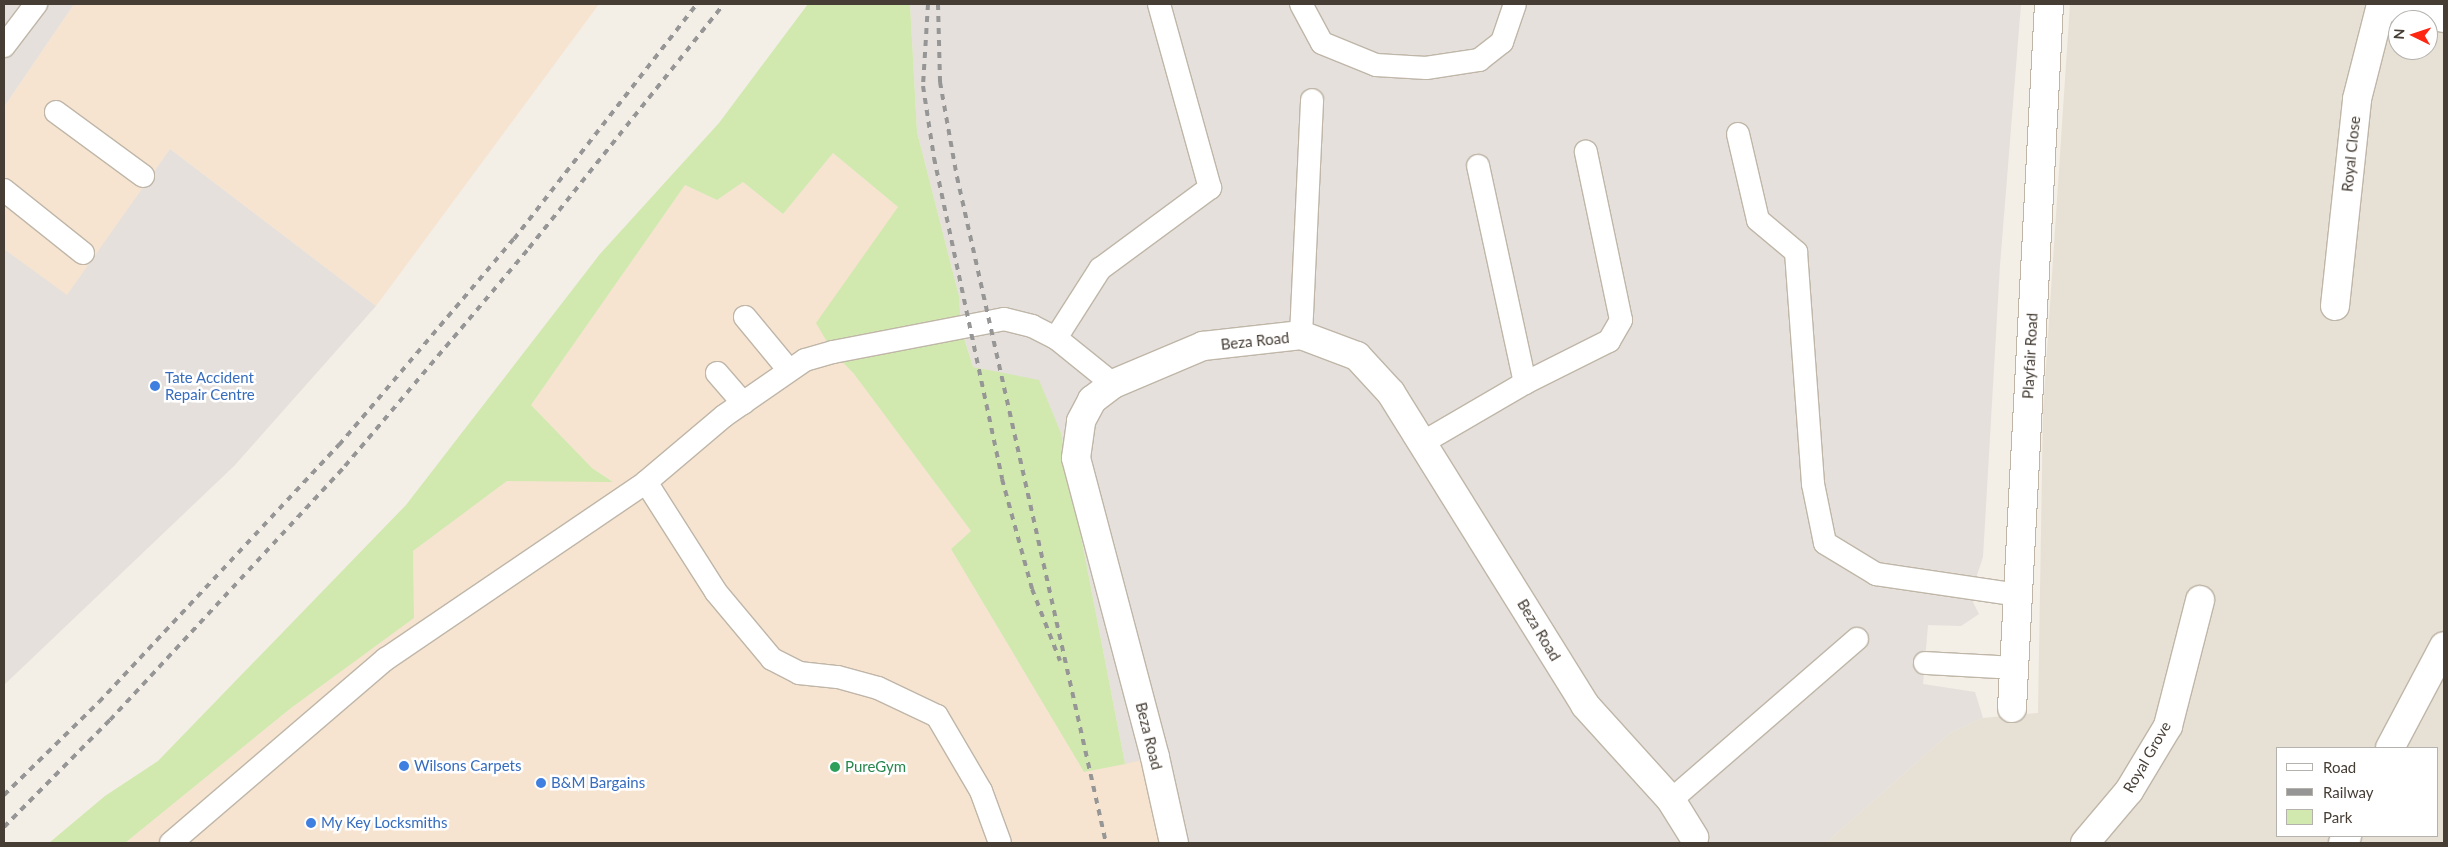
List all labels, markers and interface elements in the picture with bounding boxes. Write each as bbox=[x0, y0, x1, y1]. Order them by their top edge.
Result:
north arrow bbox=[2388, 10, 2438, 60]
text: N bbox=[2390, 28, 2407, 40]
street label: Royal Close bbox=[2338, 115, 2364, 193]
street label: Playfair Road bbox=[2019, 312, 2041, 400]
street label: Beza Road bbox=[1220, 328, 1290, 354]
place label: Tate Accident Repair Centre bbox=[165, 368, 255, 403]
marker: Tate Accident Repair Centre bbox=[149, 380, 161, 392]
street label: Beza Road bbox=[1514, 596, 1564, 664]
street label: Beza Road bbox=[1132, 700, 1166, 772]
street label: Royal Grove bbox=[2119, 718, 2175, 796]
legend bbox=[2276, 747, 2438, 837]
place label: Wilsons Carpets bbox=[414, 757, 521, 775]
place label: PureGym bbox=[845, 758, 906, 776]
text: Road bbox=[2323, 758, 2356, 776]
marker: Wilsons Carpets bbox=[398, 760, 410, 772]
marker: PureGym bbox=[829, 761, 841, 773]
place label: B&M Bargains bbox=[551, 774, 645, 792]
marker: B&M Bargains bbox=[535, 777, 547, 789]
text: Railway bbox=[2323, 783, 2374, 801]
text: Park bbox=[2323, 808, 2352, 826]
place label: My Key Locksmiths bbox=[321, 814, 448, 832]
marker: My Key Locksmiths bbox=[305, 817, 317, 829]

